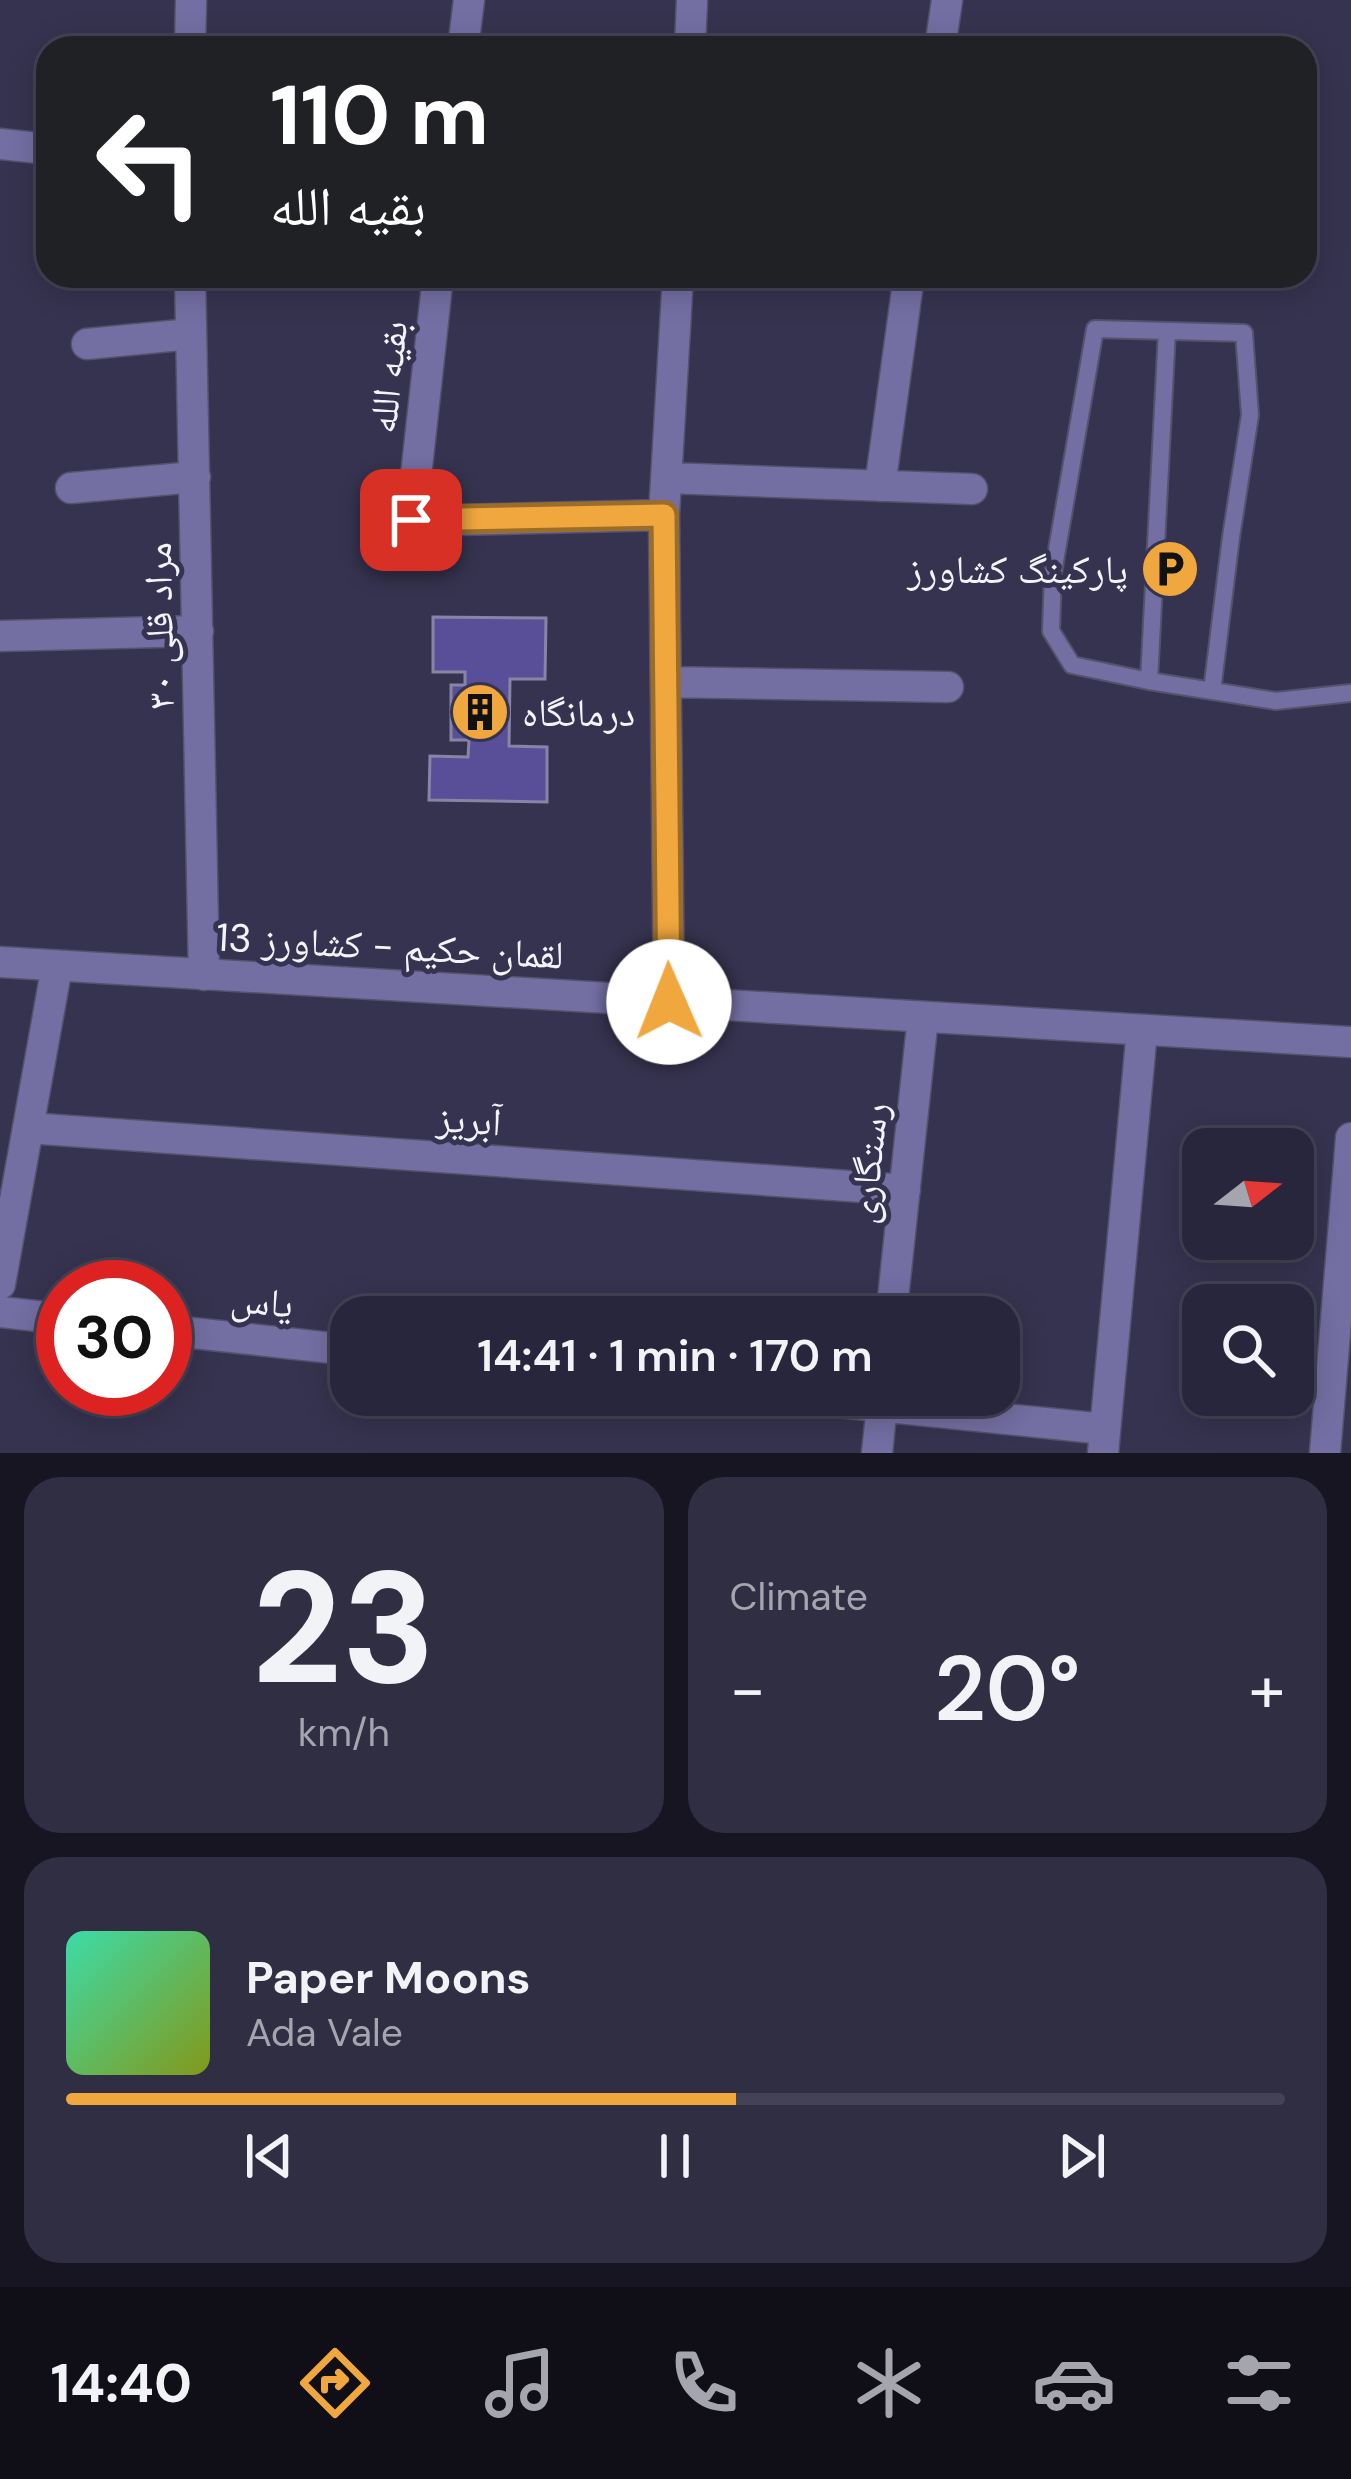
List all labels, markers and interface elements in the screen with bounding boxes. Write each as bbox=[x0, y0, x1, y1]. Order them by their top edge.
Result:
text: 110 m bbox=[270, 61, 489, 170]
icon: left bbox=[72, 84, 228, 240]
text: بقیه الله bbox=[270, 171, 426, 242]
street label: بقیه الله bbox=[357, 318, 419, 436]
pin bbox=[360, 469, 462, 571]
icon: arrive bbox=[378, 487, 444, 553]
parking icon: پارکینگ کشاورز bbox=[1139, 538, 1201, 600]
street label: مراد قلی ۳۰ bbox=[132, 542, 186, 710]
place label: پارکینگ کشاورز bbox=[906, 544, 1128, 595]
building icon: درمانگاه bbox=[449, 681, 511, 743]
place label: درمانگاه bbox=[522, 687, 635, 738]
street label: لقمان حکیم - کشاورز 13 bbox=[215, 911, 565, 981]
position arrow bbox=[606, 939, 732, 1065]
street label: آبریز bbox=[434, 1092, 504, 1148]
street label: رستگاری bbox=[836, 1100, 900, 1226]
north arrow bbox=[1182, 1128, 1314, 1260]
map controls bbox=[1182, 1128, 1314, 1416]
speed limit sign: 30 bbox=[36, 1260, 192, 1416]
street label: یاس bbox=[228, 1272, 296, 1330]
button: search bbox=[1182, 1284, 1314, 1416]
text: 14:41 · 1 min · 170 m bbox=[477, 1326, 873, 1385]
text: 23 bbox=[252, 1527, 436, 1730]
text: Climate bbox=[730, 1571, 868, 1622]
text: 20° bbox=[934, 1631, 1080, 1748]
text: − bbox=[730, 1647, 766, 1732]
text: + bbox=[1249, 1647, 1285, 1732]
text: km/h bbox=[298, 1707, 390, 1758]
text: Paper Moons bbox=[246, 1948, 531, 2007]
text: Ada Vale bbox=[246, 2007, 403, 2058]
icon: previous bbox=[236, 2123, 302, 2189]
icon: pause bbox=[642, 2123, 708, 2189]
icon: next bbox=[1049, 2123, 1115, 2189]
icon: directions bbox=[293, 2341, 377, 2425]
icon: music bbox=[478, 2341, 562, 2425]
icon: phone bbox=[662, 2341, 746, 2425]
icon: climate bbox=[847, 2341, 931, 2425]
icon: car bbox=[1032, 2341, 1116, 2425]
icon: filters bbox=[1217, 2341, 1301, 2425]
text: 14:40 bbox=[50, 2348, 192, 2419]

